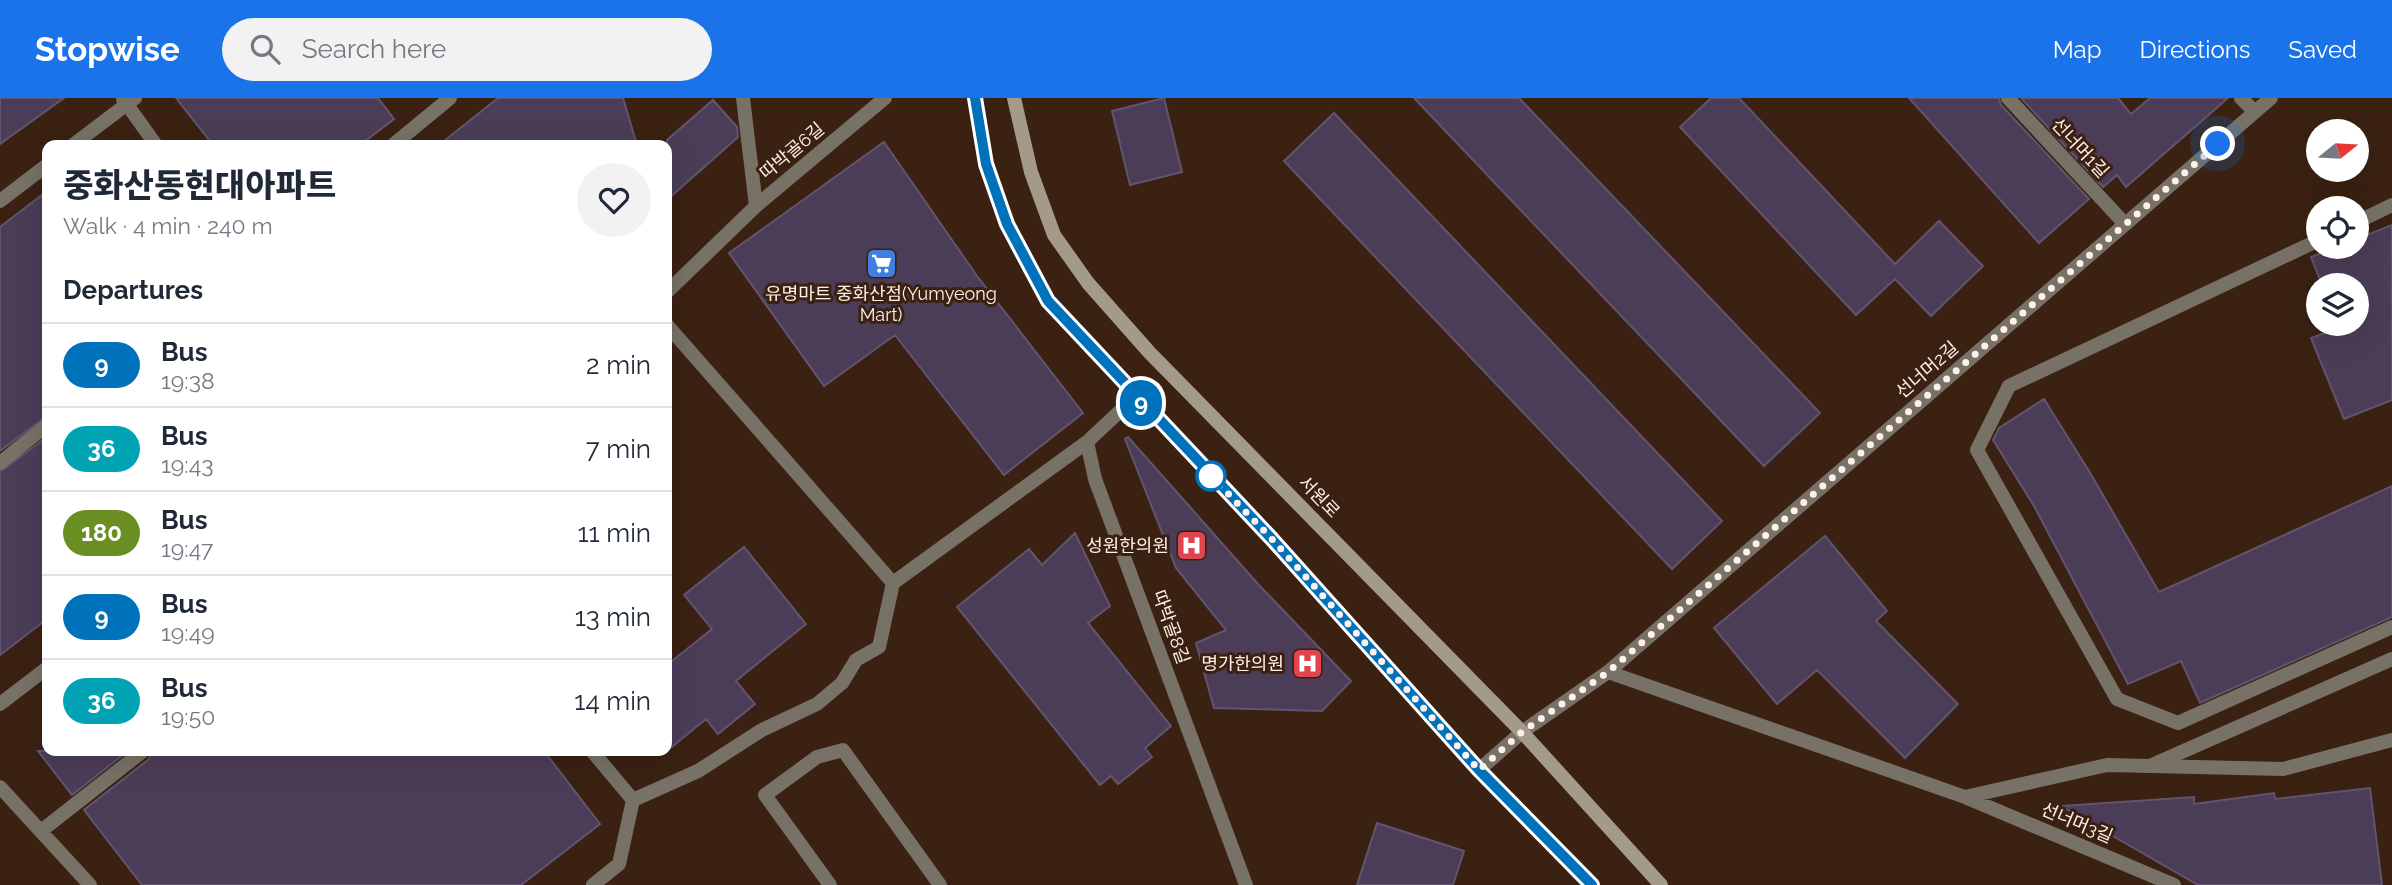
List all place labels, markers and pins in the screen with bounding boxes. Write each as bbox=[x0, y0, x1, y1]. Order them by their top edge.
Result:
supermarket icon: 유명마트 중화산점(Yumyeong Mart) bbox=[864, 246, 898, 280]
place label: 유명마트 중화산점(Yumyeong Mart) bbox=[765, 283, 997, 325]
unlabelled marker bbox=[1196, 461, 1226, 491]
hospital icon: 성원한의원 bbox=[1175, 529, 1209, 563]
place label: 성원한의원 bbox=[1086, 535, 1169, 556]
hospital icon: 명가한의원 bbox=[1290, 647, 1324, 681]
place label: 명가한의원 bbox=[1201, 653, 1284, 674]

